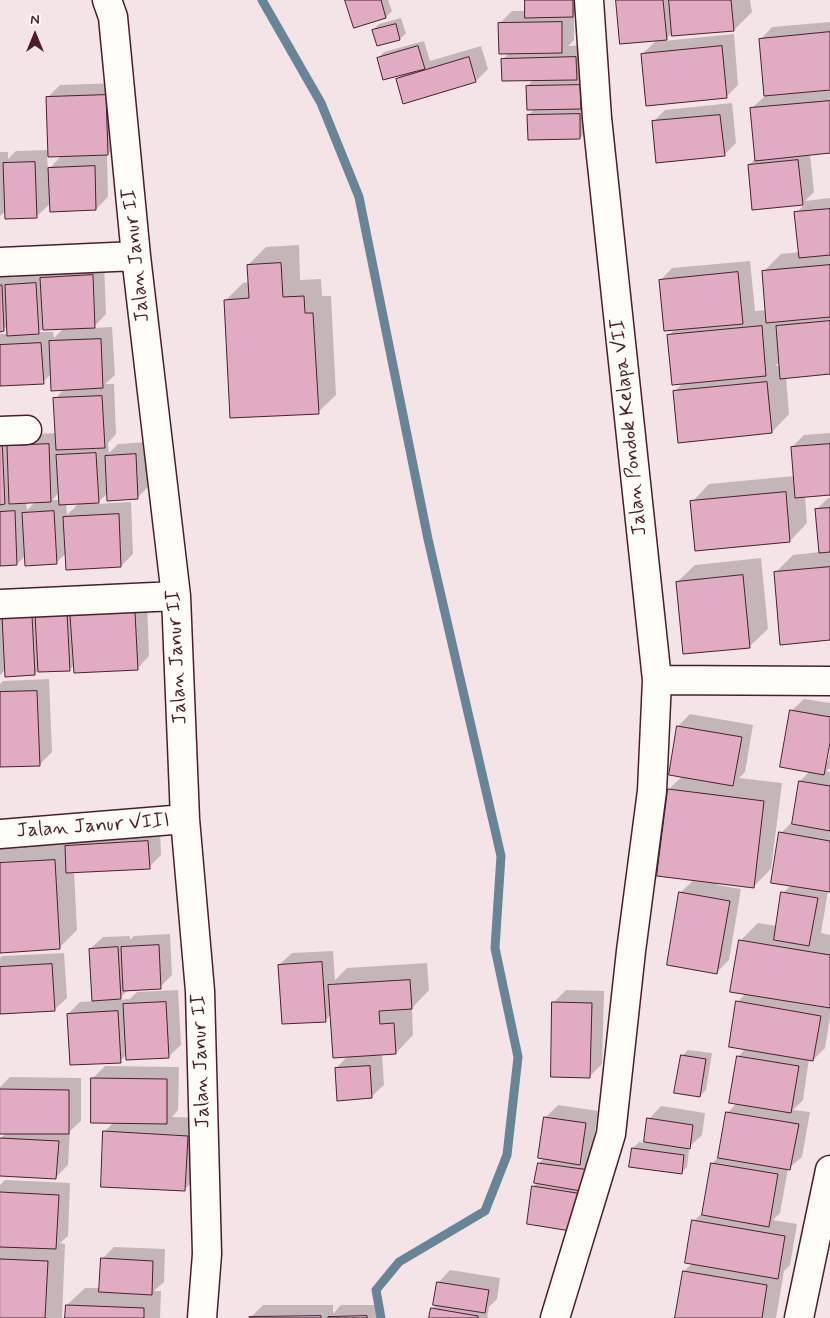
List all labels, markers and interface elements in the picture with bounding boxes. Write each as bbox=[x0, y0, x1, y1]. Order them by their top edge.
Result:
north arrow bbox=[10, 10, 60, 60]
text: N bbox=[30, 11, 40, 29]
street label: Jalan Janur II bbox=[118, 187, 156, 323]
street label: Jalan Pondok Kelapa VII bbox=[607, 317, 653, 537]
street label: Jalan Janur II bbox=[162, 589, 194, 725]
street label: Jalan Janur VIII bbox=[16, 810, 170, 844]
street label: Jalan Janur II bbox=[188, 993, 216, 1129]

